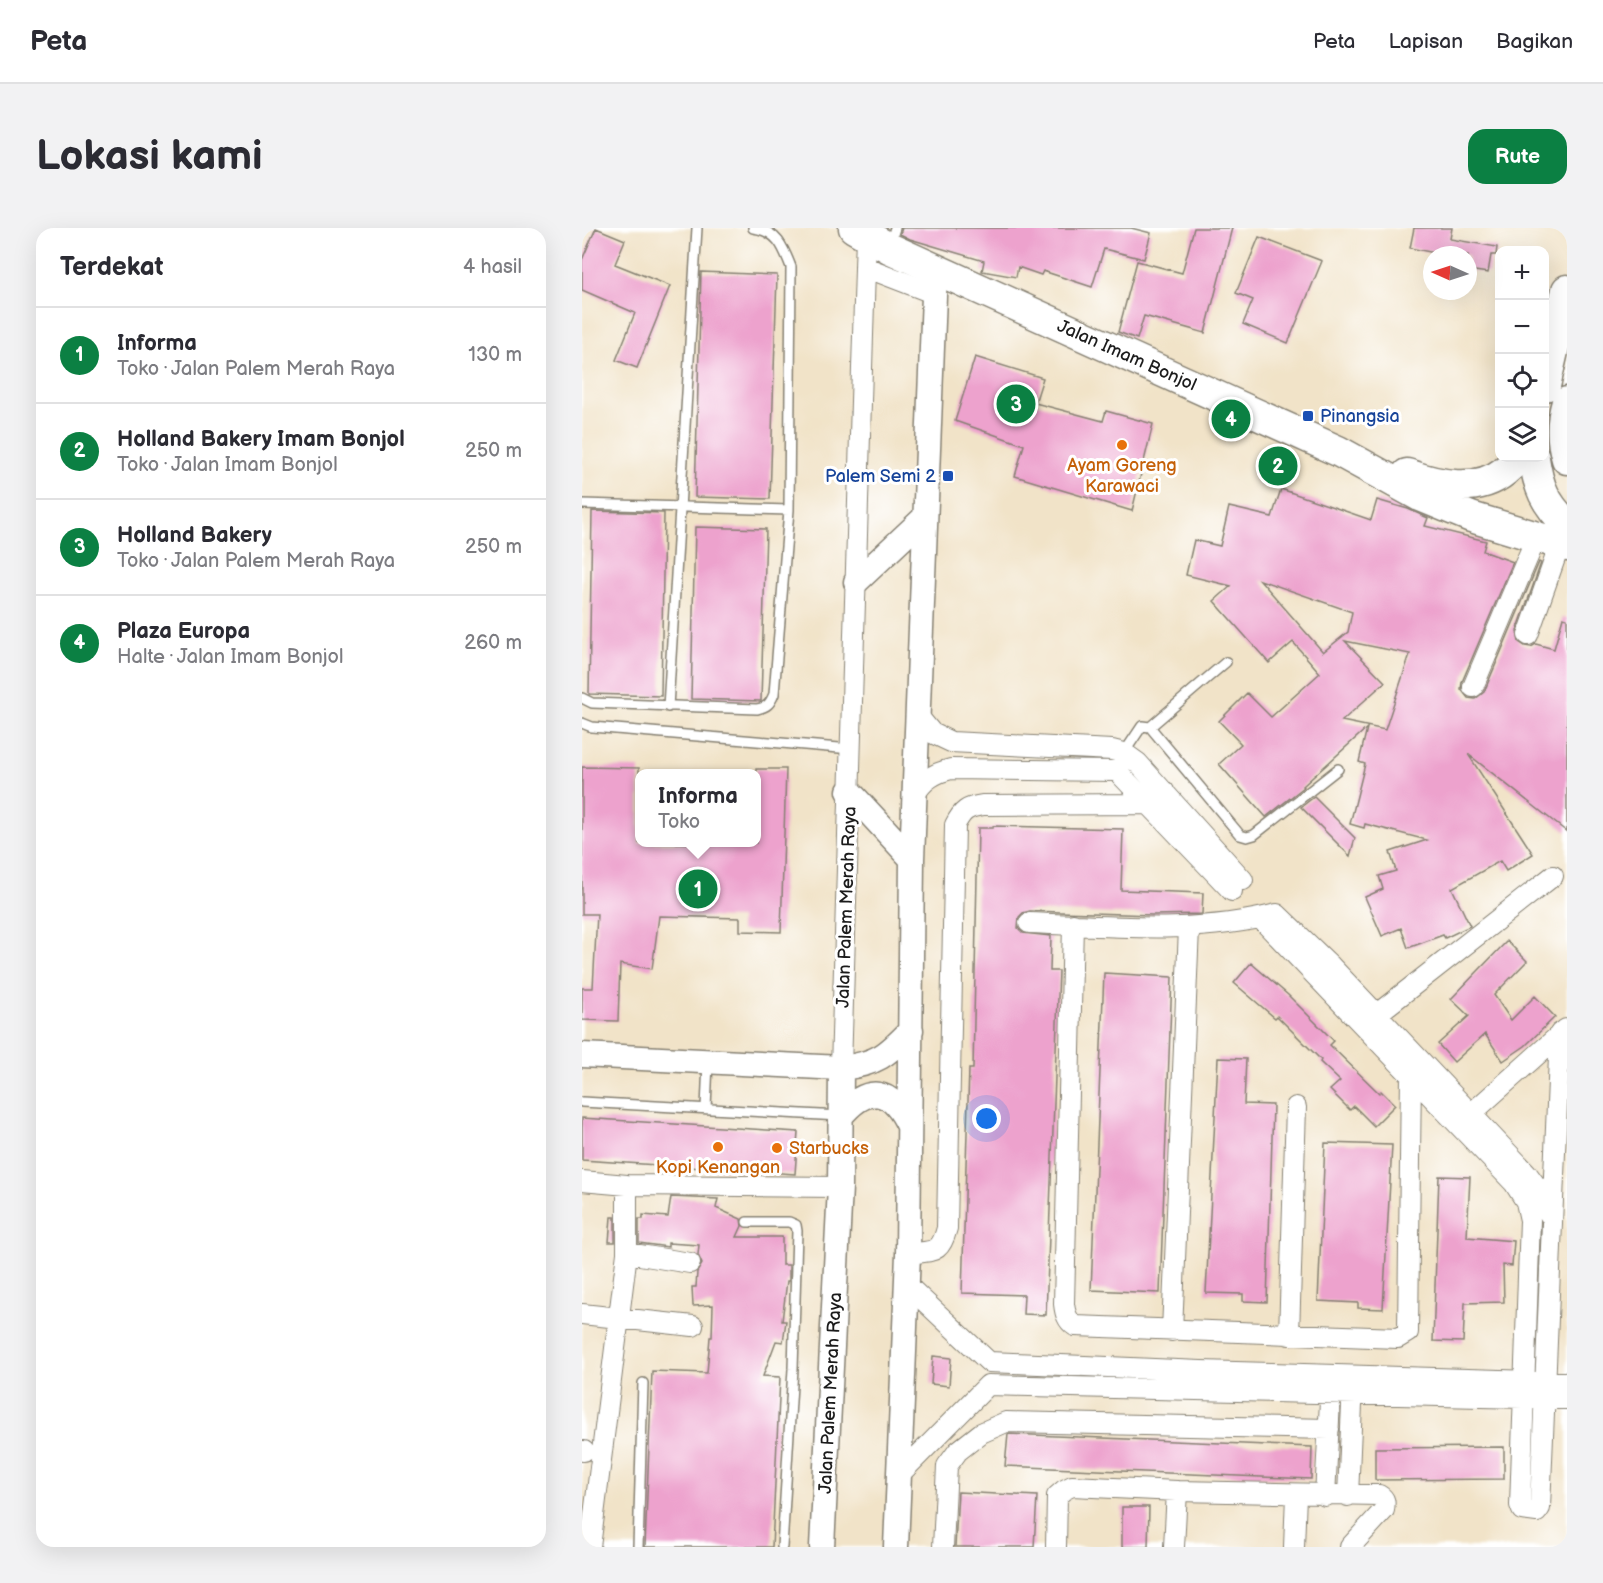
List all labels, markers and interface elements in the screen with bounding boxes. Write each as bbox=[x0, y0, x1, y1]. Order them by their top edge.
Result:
text: Peta bbox=[30, 25, 87, 58]
text: Peta bbox=[1313, 29, 1355, 54]
text: Lapisan bbox=[1388, 29, 1463, 54]
text: Bagikan bbox=[1496, 29, 1573, 54]
button: Rute bbox=[1468, 129, 1567, 184]
text: Lokasi kami bbox=[36, 131, 262, 182]
north arrow bbox=[1423, 246, 1477, 300]
map controls bbox=[1495, 246, 1549, 462]
button: + bbox=[1495, 246, 1549, 300]
text: Terdekat bbox=[60, 252, 163, 283]
text: 4 hasil bbox=[463, 255, 522, 279]
button: − bbox=[1495, 300, 1549, 354]
street label: Jalan Imam Bonjol bbox=[1054, 315, 1200, 396]
text: Informa bbox=[117, 330, 197, 357]
text: 1 bbox=[75, 343, 84, 367]
text: 130 m bbox=[468, 343, 522, 367]
button: locate bbox=[1495, 354, 1549, 408]
text: Toko · Jalan Palem Merah Raya bbox=[117, 357, 395, 381]
pin: 3 bbox=[996, 382, 1036, 426]
pin: 4 bbox=[1212, 396, 1250, 441]
place label: Pinangsia bbox=[1320, 406, 1400, 427]
button: layers bbox=[1495, 408, 1549, 462]
marker: Pinangsia bbox=[1301, 409, 1315, 423]
text: Holland Bakery Imam Bonjol bbox=[117, 426, 405, 453]
marker: Ayam Goreng Karawaci bbox=[1115, 438, 1129, 452]
text: 2 bbox=[74, 439, 85, 463]
text: 250 m bbox=[465, 439, 522, 463]
pin: 2 bbox=[1258, 444, 1298, 488]
text: Toko · Jalan Imam Bonjol bbox=[117, 453, 338, 477]
place label: Ayam Goreng Karawaci bbox=[1067, 455, 1177, 497]
place label: Palem Semi 2 bbox=[825, 466, 936, 487]
marker: Palem Semi 2 bbox=[941, 469, 955, 483]
text: Holland Bakery bbox=[117, 522, 272, 549]
text: 3 bbox=[74, 535, 85, 559]
text: 250 m bbox=[465, 535, 522, 559]
text: Toko · Jalan Palem Merah Raya bbox=[117, 549, 395, 573]
text: Plaza Europa bbox=[117, 618, 250, 645]
text: 4 bbox=[74, 631, 85, 655]
text: 260 m bbox=[464, 631, 522, 655]
text: Halte · Jalan Imam Bonjol bbox=[117, 645, 343, 669]
popup bbox=[635, 769, 761, 847]
text: Informa bbox=[658, 783, 738, 810]
street label: Jalan Palem Merah Raya bbox=[832, 806, 861, 1008]
text: Toko bbox=[658, 810, 700, 834]
pin: 1 bbox=[678, 866, 718, 912]
your location bbox=[972, 1104, 1001, 1133]
place label: Starbucks bbox=[789, 1138, 869, 1159]
marker: Kopi Kenangan bbox=[711, 1140, 725, 1154]
marker: Starbucks bbox=[770, 1141, 784, 1155]
place label: Kopi Kenangan bbox=[656, 1157, 780, 1178]
street label: Jalan Palem Merah Raya bbox=[815, 1292, 846, 1494]

